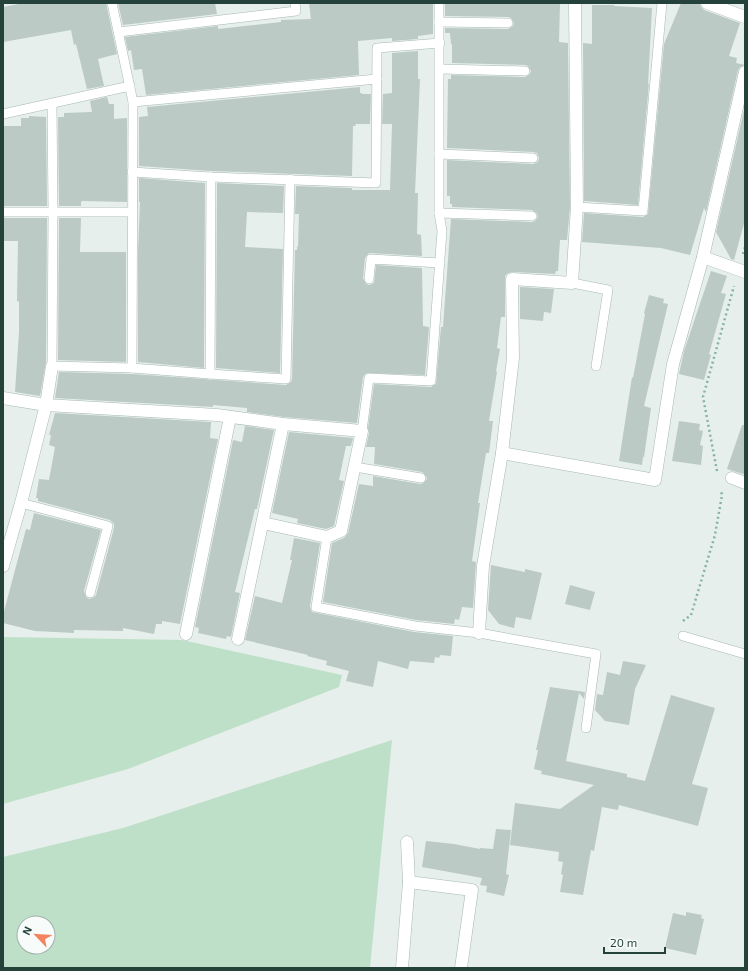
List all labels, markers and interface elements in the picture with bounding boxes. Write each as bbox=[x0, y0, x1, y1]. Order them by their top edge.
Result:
north arrow bbox=[16, 915, 56, 955]
text: N bbox=[19, 924, 34, 937]
scale bar bbox=[604, 929, 665, 955]
text: 20 m bbox=[610, 935, 637, 949]

